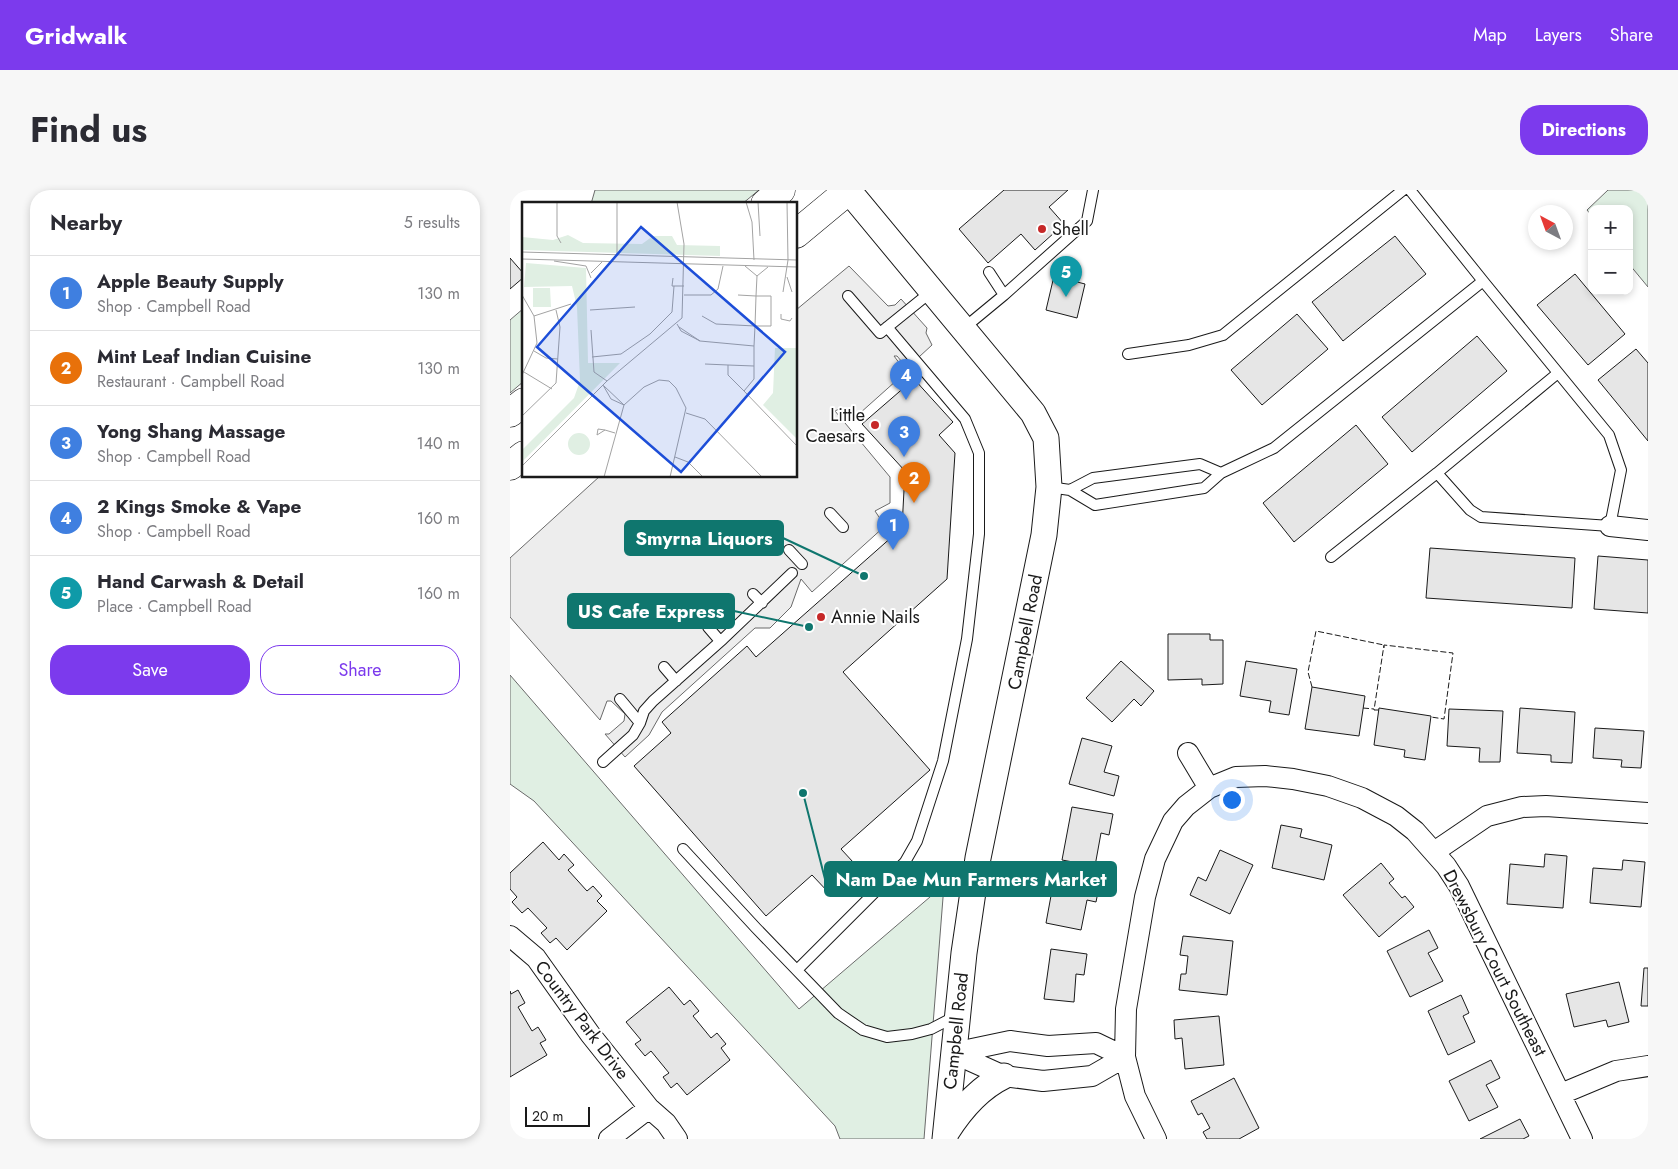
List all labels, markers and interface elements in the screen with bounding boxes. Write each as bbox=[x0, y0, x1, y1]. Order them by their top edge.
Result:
text: Gridwalk bbox=[25, 18, 127, 53]
text: Map bbox=[1473, 22, 1507, 48]
text: Layers bbox=[1535, 22, 1582, 48]
text: Share bbox=[1610, 22, 1653, 48]
text: Find us bbox=[30, 105, 147, 155]
button: Directions bbox=[1520, 105, 1648, 155]
inset map bbox=[522, 202, 798, 478]
north arrow bbox=[1528, 205, 1573, 250]
map controls bbox=[1588, 205, 1633, 295]
button: + bbox=[1588, 205, 1633, 250]
text: Nearby bbox=[50, 208, 122, 238]
text: 5 results bbox=[404, 211, 460, 234]
place label: Shell bbox=[1052, 216, 1089, 242]
marker: Shell bbox=[1036, 223, 1048, 235]
button: − bbox=[1588, 250, 1633, 295]
pin: 5 bbox=[1050, 256, 1082, 297]
text: Apple Beauty Supply bbox=[97, 268, 284, 295]
text: 1 bbox=[62, 282, 70, 305]
text: 130 m bbox=[417, 282, 460, 305]
text: Shop · Campbell Road bbox=[97, 295, 251, 318]
text: Mint Leaf Indian Cuisine bbox=[97, 343, 311, 370]
text: 2 bbox=[61, 357, 71, 380]
text: 130 m bbox=[417, 357, 460, 380]
pin: 4 bbox=[890, 359, 922, 400]
text: Restaurant · Campbell Road bbox=[97, 370, 285, 393]
place label: Little Caesars bbox=[805, 402, 865, 449]
pin: 3 bbox=[888, 416, 920, 457]
text: Yong Shang Massage bbox=[97, 418, 285, 445]
marker: Little Caesars bbox=[869, 419, 881, 431]
text: 3 bbox=[61, 432, 71, 455]
text: 140 m bbox=[417, 432, 460, 455]
text: Shop · Campbell Road bbox=[97, 445, 251, 468]
pin: 2 bbox=[898, 462, 930, 503]
text: 2 Kings Smoke & Vape bbox=[97, 493, 301, 520]
text: 4 bbox=[60, 507, 72, 530]
text: 160 m bbox=[417, 507, 460, 530]
pin: 1 bbox=[877, 509, 909, 550]
text: Shop · Campbell Road bbox=[97, 520, 251, 543]
callout: Smyrna Liquors bbox=[625, 521, 783, 555]
text: Smyrna Liquors bbox=[635, 525, 773, 552]
text: Hand Carwash & Detail bbox=[97, 568, 304, 595]
street label: Campbell Road bbox=[1001, 572, 1049, 692]
text: 5 bbox=[61, 582, 71, 605]
text: 160 m bbox=[417, 582, 460, 605]
callout: US Cafe Express bbox=[568, 594, 734, 628]
text: Place · Campbell Road bbox=[97, 595, 252, 618]
text: US Cafe Express bbox=[578, 598, 725, 625]
place label: Annie Nails bbox=[831, 604, 920, 630]
marker: Annie Nails bbox=[815, 611, 827, 623]
button: Save bbox=[50, 645, 250, 695]
button: Share bbox=[260, 645, 460, 695]
your location bbox=[1219, 787, 1245, 813]
callout: Nam Dae Mun Farmers Market bbox=[825, 862, 1116, 896]
street label: Drewsbury Court Southeast bbox=[1437, 865, 1554, 1061]
text: Nam Dae Mun Farmers Market bbox=[835, 866, 1107, 893]
street label: Country Park Drive bbox=[529, 955, 635, 1085]
street label: Campbell Road bbox=[937, 971, 975, 1091]
scale bar bbox=[525, 1104, 590, 1127]
text: 20 m bbox=[532, 1106, 564, 1126]

